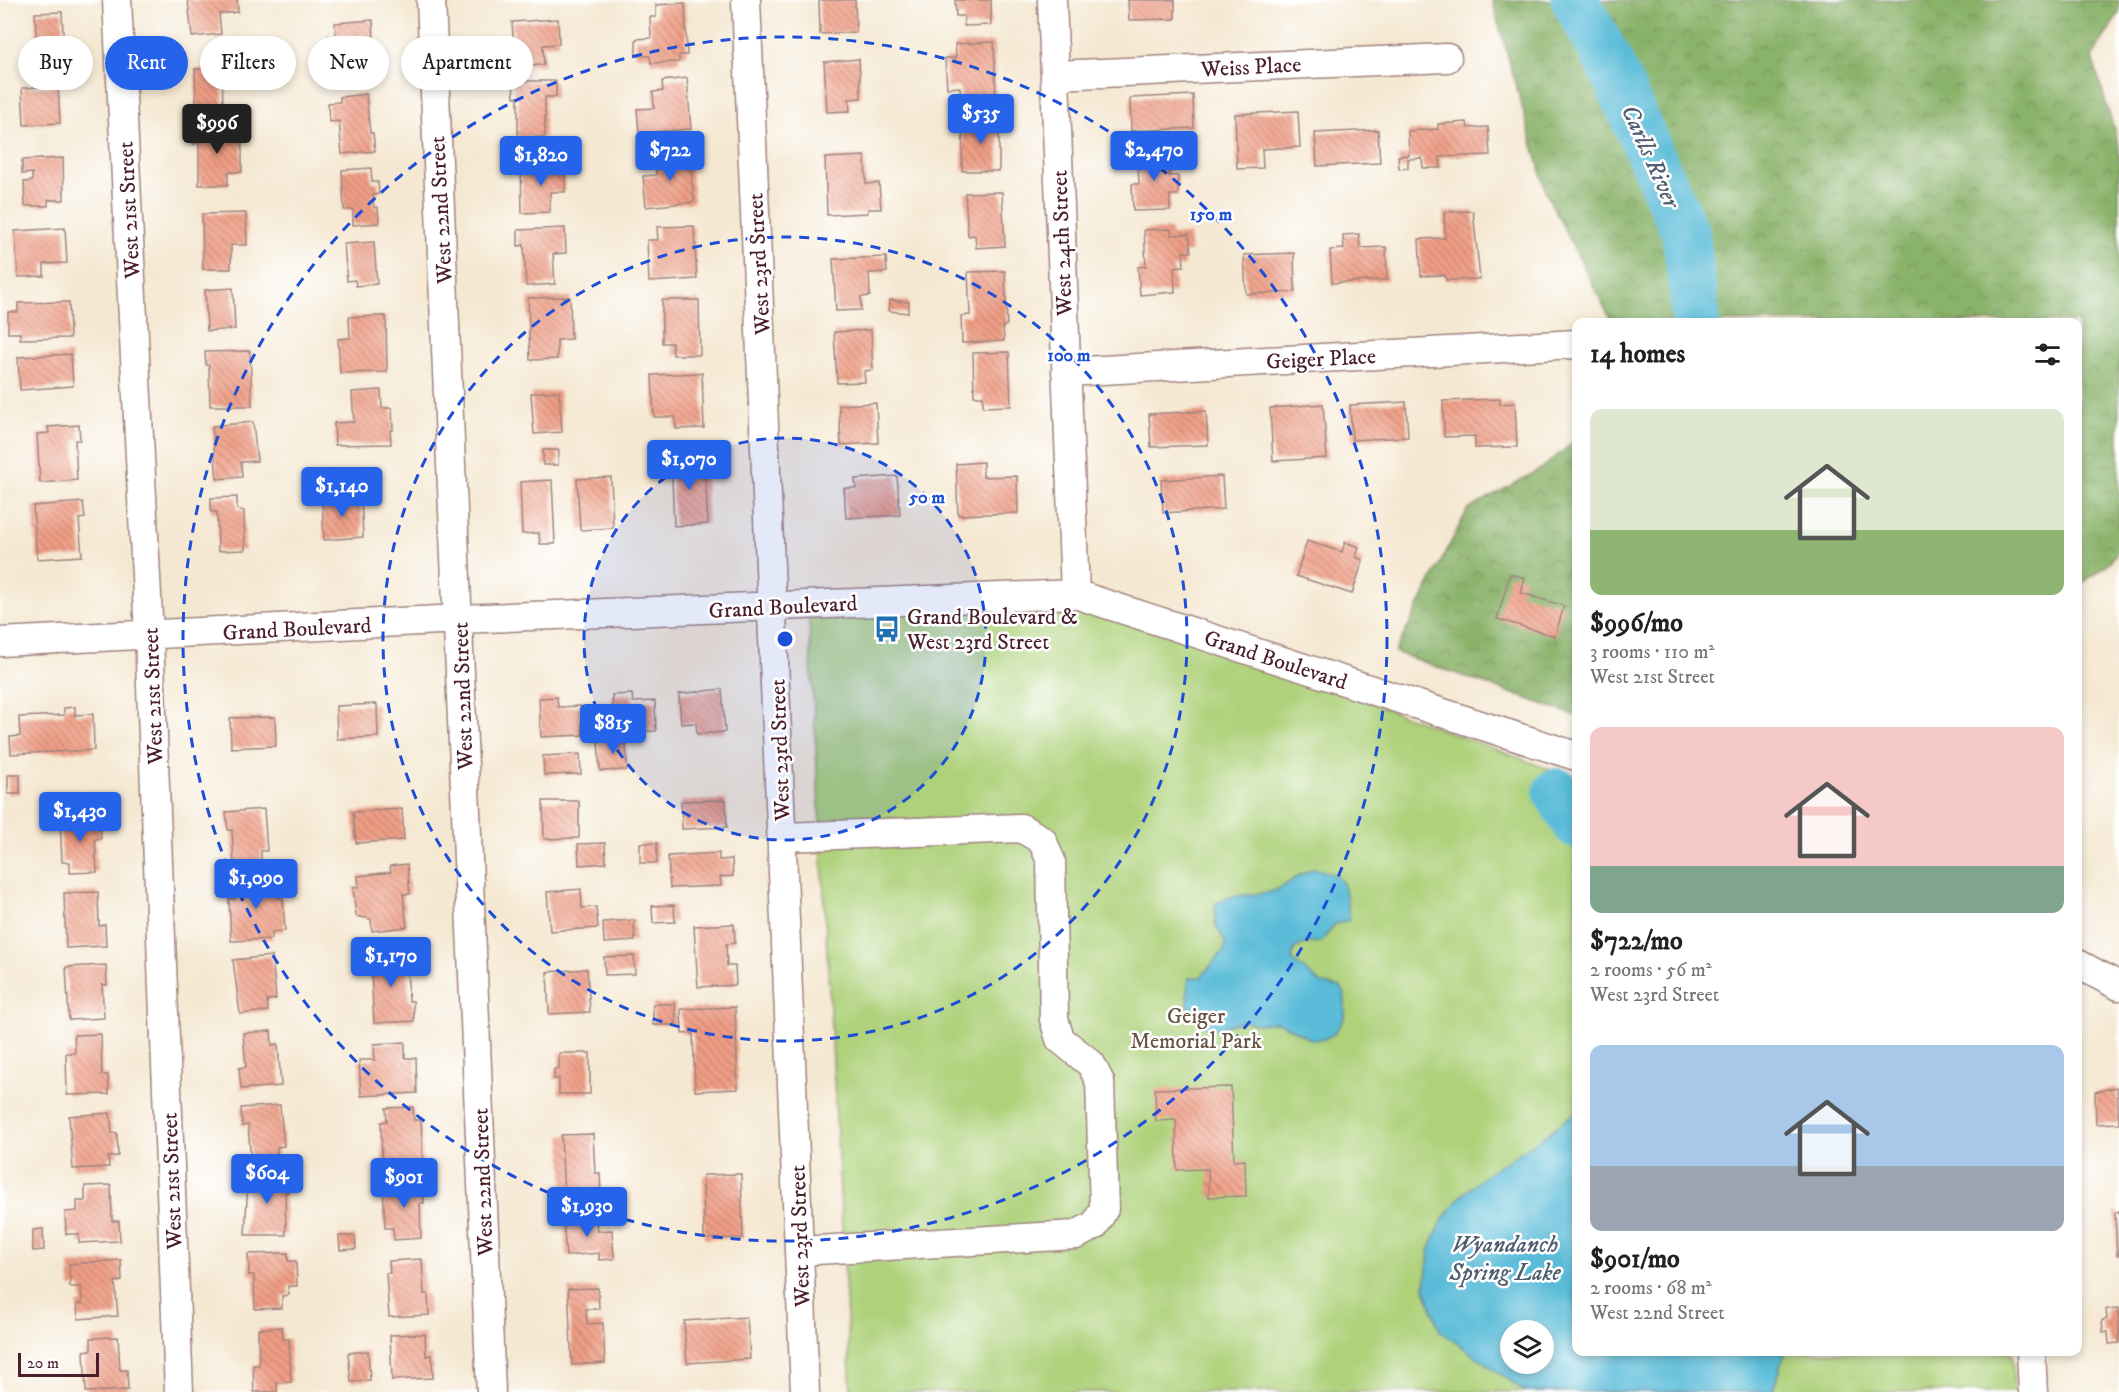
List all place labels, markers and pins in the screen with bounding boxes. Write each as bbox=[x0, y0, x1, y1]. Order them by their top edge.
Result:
pin: $535 bbox=[945, 94, 1017, 145]
pin: $996 bbox=[181, 104, 253, 155]
pin: $722 bbox=[634, 131, 706, 182]
pin: $2,470 bbox=[1105, 131, 1203, 182]
pin: $1,820 bbox=[492, 136, 590, 187]
pin: $1,070 bbox=[640, 440, 738, 491]
pin: $1,140 bbox=[293, 467, 391, 518]
place label: Grand Boulevard & West 23rd Street bbox=[906, 604, 1078, 656]
bus stop icon: Grand Boulevard & West 23rd Street bbox=[872, 614, 902, 644]
centre of rings bbox=[775, 629, 795, 649]
pin: $815 bbox=[577, 704, 649, 755]
pin: $1,430 bbox=[31, 792, 129, 843]
pin: $1,090 bbox=[207, 859, 305, 910]
pin: $1,170 bbox=[342, 937, 440, 988]
pin: $604 bbox=[231, 1154, 303, 1205]
pin: $901 bbox=[368, 1158, 440, 1209]
pin: $1,930 bbox=[538, 1187, 636, 1238]

